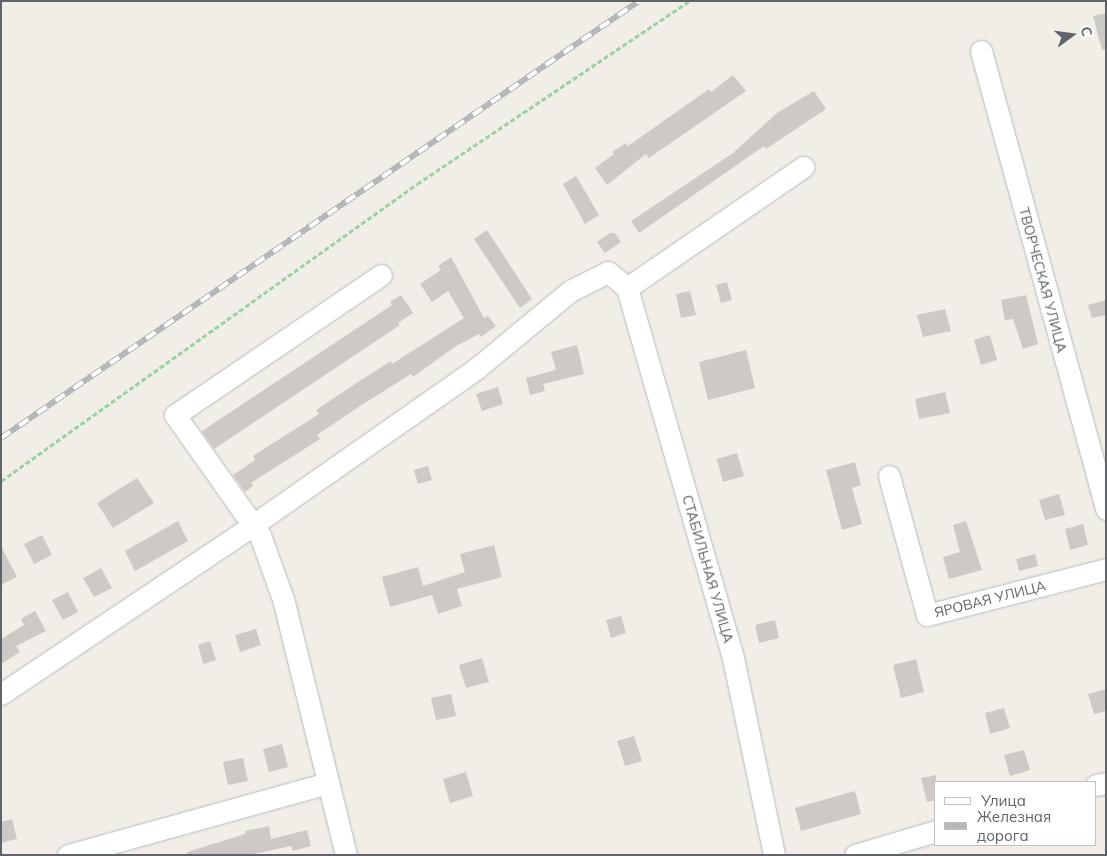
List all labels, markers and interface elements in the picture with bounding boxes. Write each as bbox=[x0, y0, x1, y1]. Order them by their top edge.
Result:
north arrow bbox=[1047, 10, 1097, 60]
text: С bbox=[1077, 25, 1096, 38]
street label: ТВОРЧЕСКАЯ УЛИЦА bbox=[1015, 205, 1071, 355]
street label: СТАБИЛЬНАЯ УЛИЦА bbox=[679, 493, 737, 645]
street label: ЯРОВАЯ УЛИЦА bbox=[933, 577, 1047, 621]
legend bbox=[934, 781, 1097, 846]
text: Улица bbox=[981, 791, 1026, 810]
text: Железная дорога bbox=[977, 807, 1051, 845]

